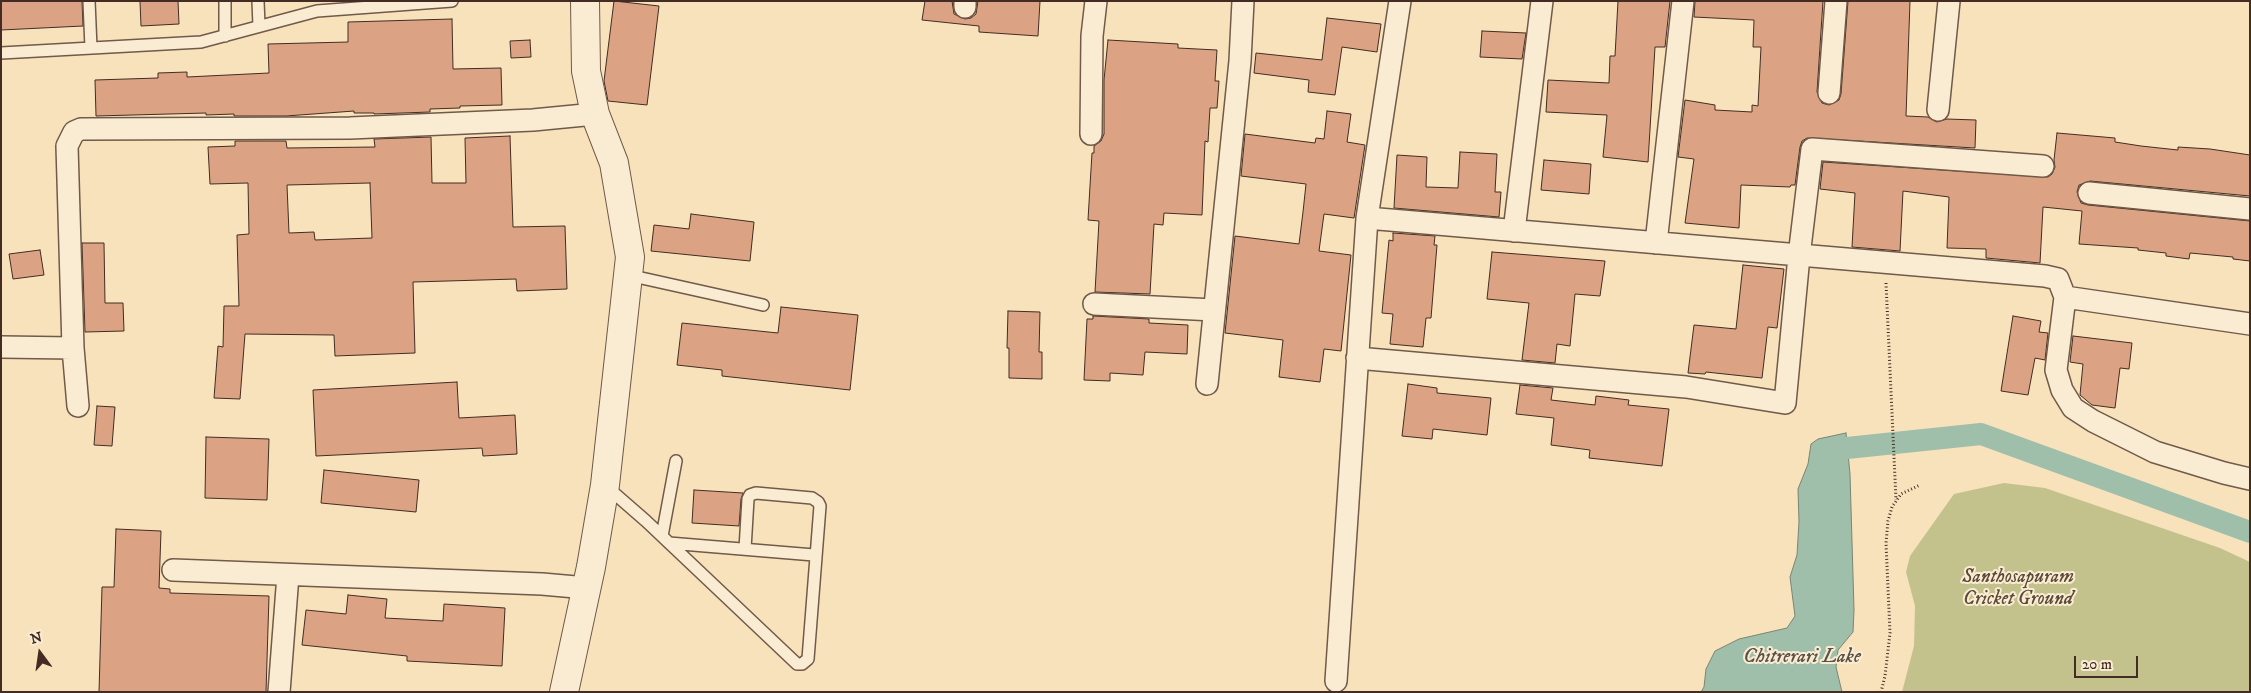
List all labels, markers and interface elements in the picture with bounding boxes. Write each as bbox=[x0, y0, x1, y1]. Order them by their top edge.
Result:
park label: Santhosapuram Cricket Ground bbox=[1962, 567, 2074, 611]
north arrow bbox=[15, 628, 65, 678]
text: N bbox=[29, 628, 44, 649]
water label: Chitrerari Lake bbox=[1743, 646, 1861, 670]
scale bar bbox=[2076, 646, 2140, 678]
text: 20 m bbox=[2082, 655, 2112, 674]

